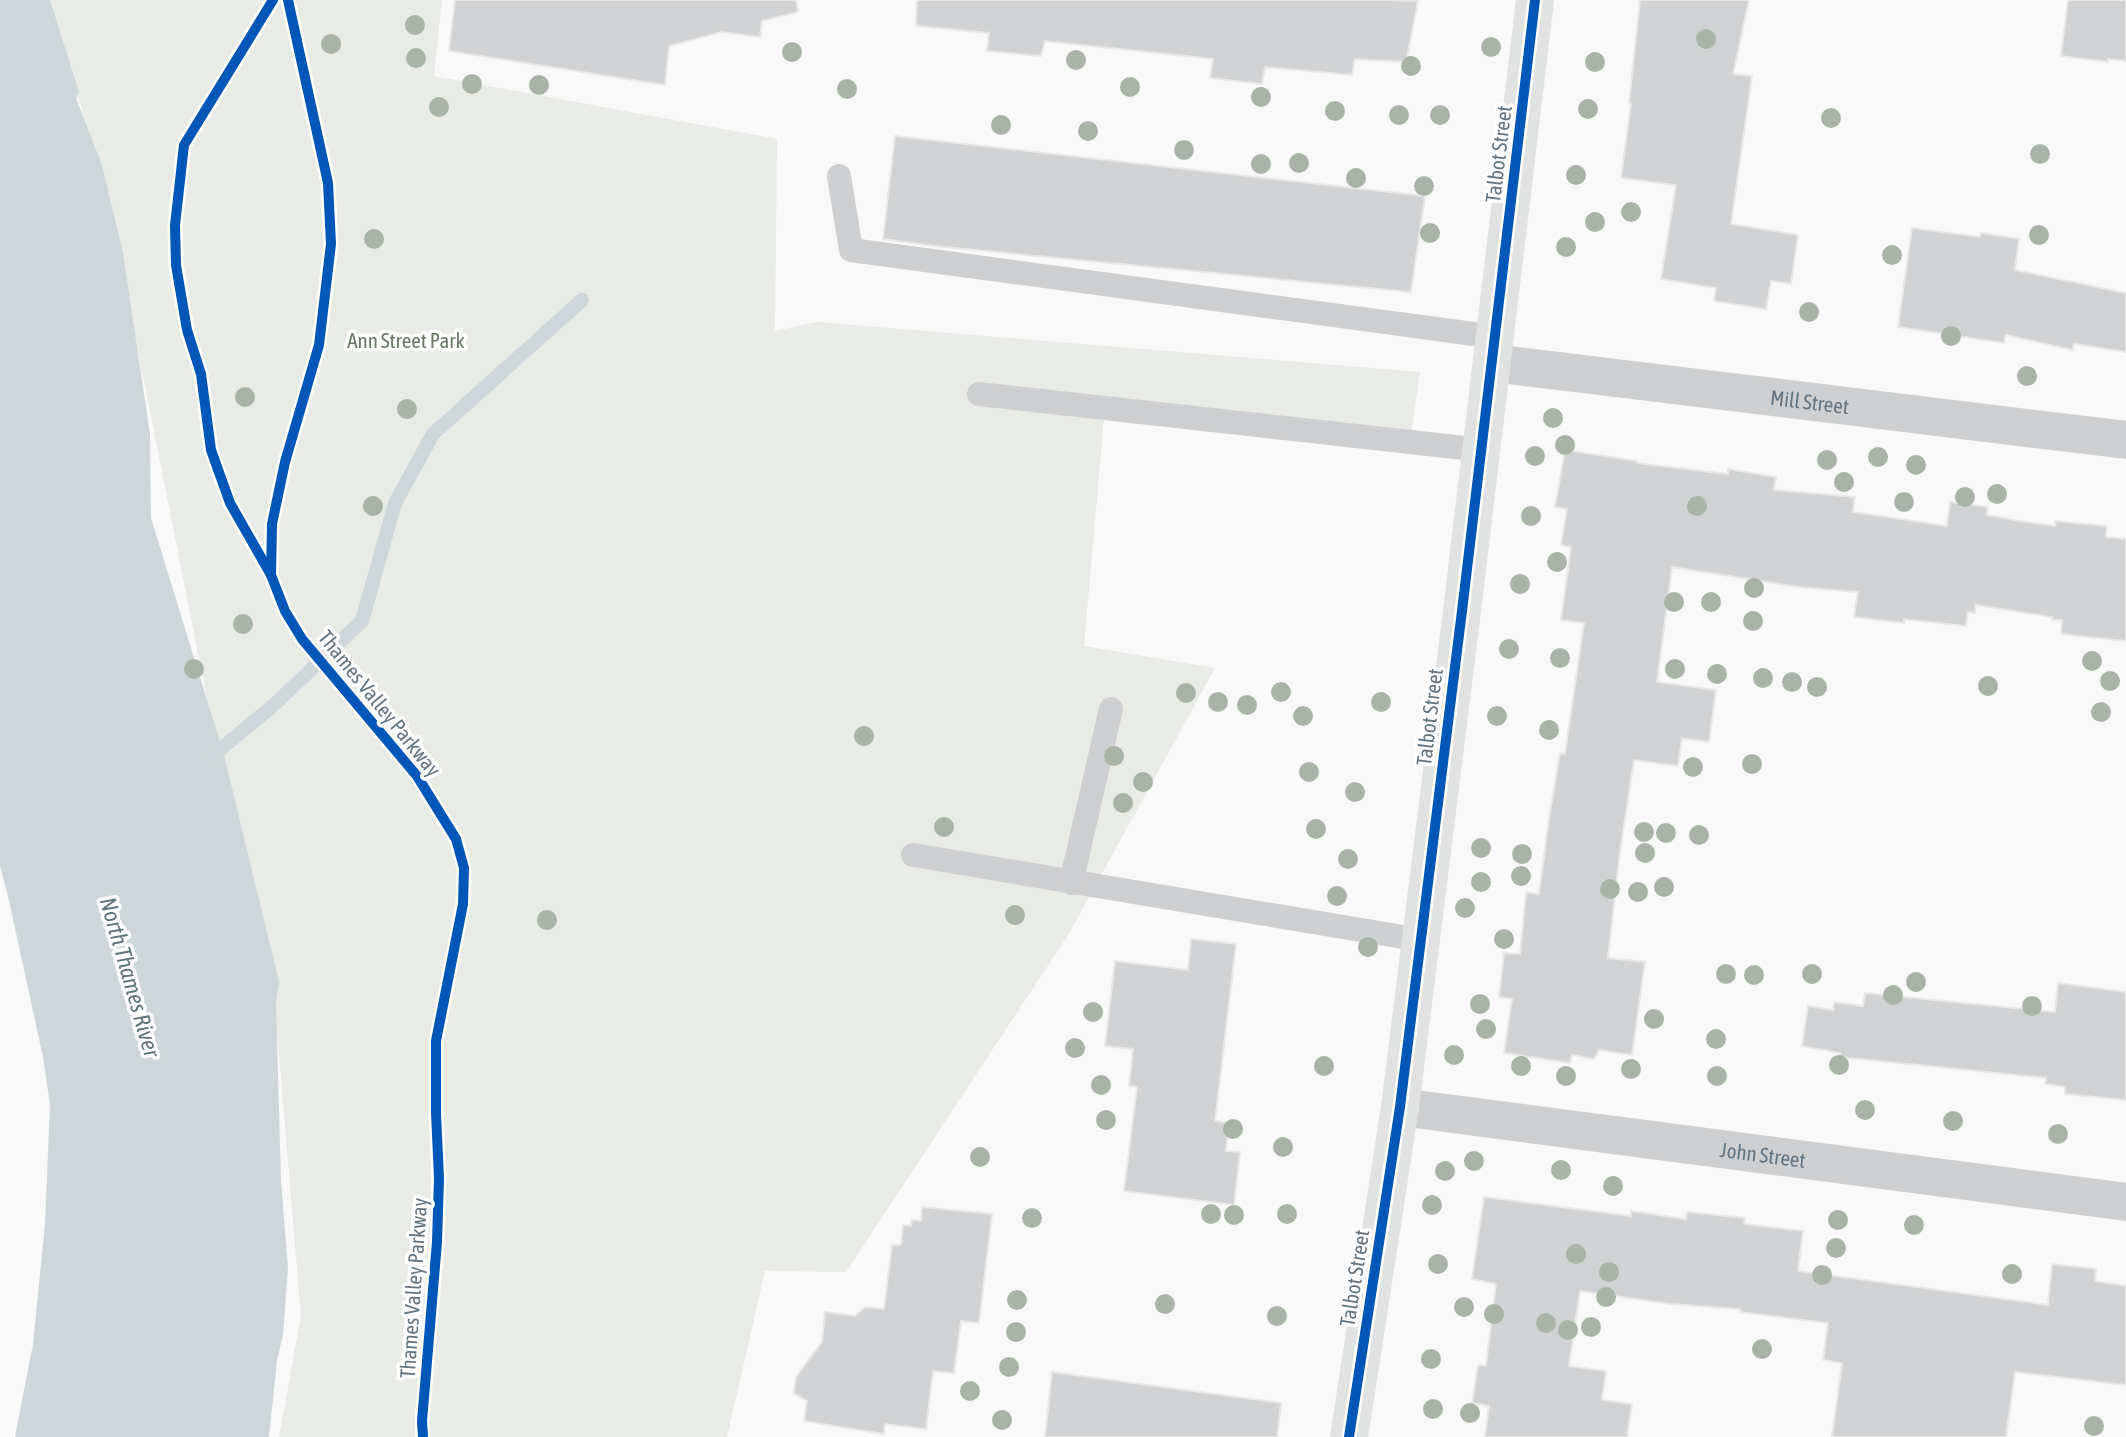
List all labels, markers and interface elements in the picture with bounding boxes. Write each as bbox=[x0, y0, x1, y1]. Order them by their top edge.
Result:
street label: Talbot Street bbox=[1480, 104, 1516, 204]
park label: Ann Street Park bbox=[347, 328, 465, 352]
street label: Mill Street bbox=[1769, 385, 1850, 418]
street label: Thames Valley Parkway bbox=[314, 625, 446, 781]
street label: Talbot Street bbox=[1411, 667, 1447, 767]
water label: North Thames River bbox=[95, 894, 166, 1061]
street label: John Street bbox=[1719, 1137, 1807, 1172]
street label: Thames Valley Parkway bbox=[395, 1197, 431, 1379]
street label: Talbot Street bbox=[1334, 1228, 1374, 1328]

